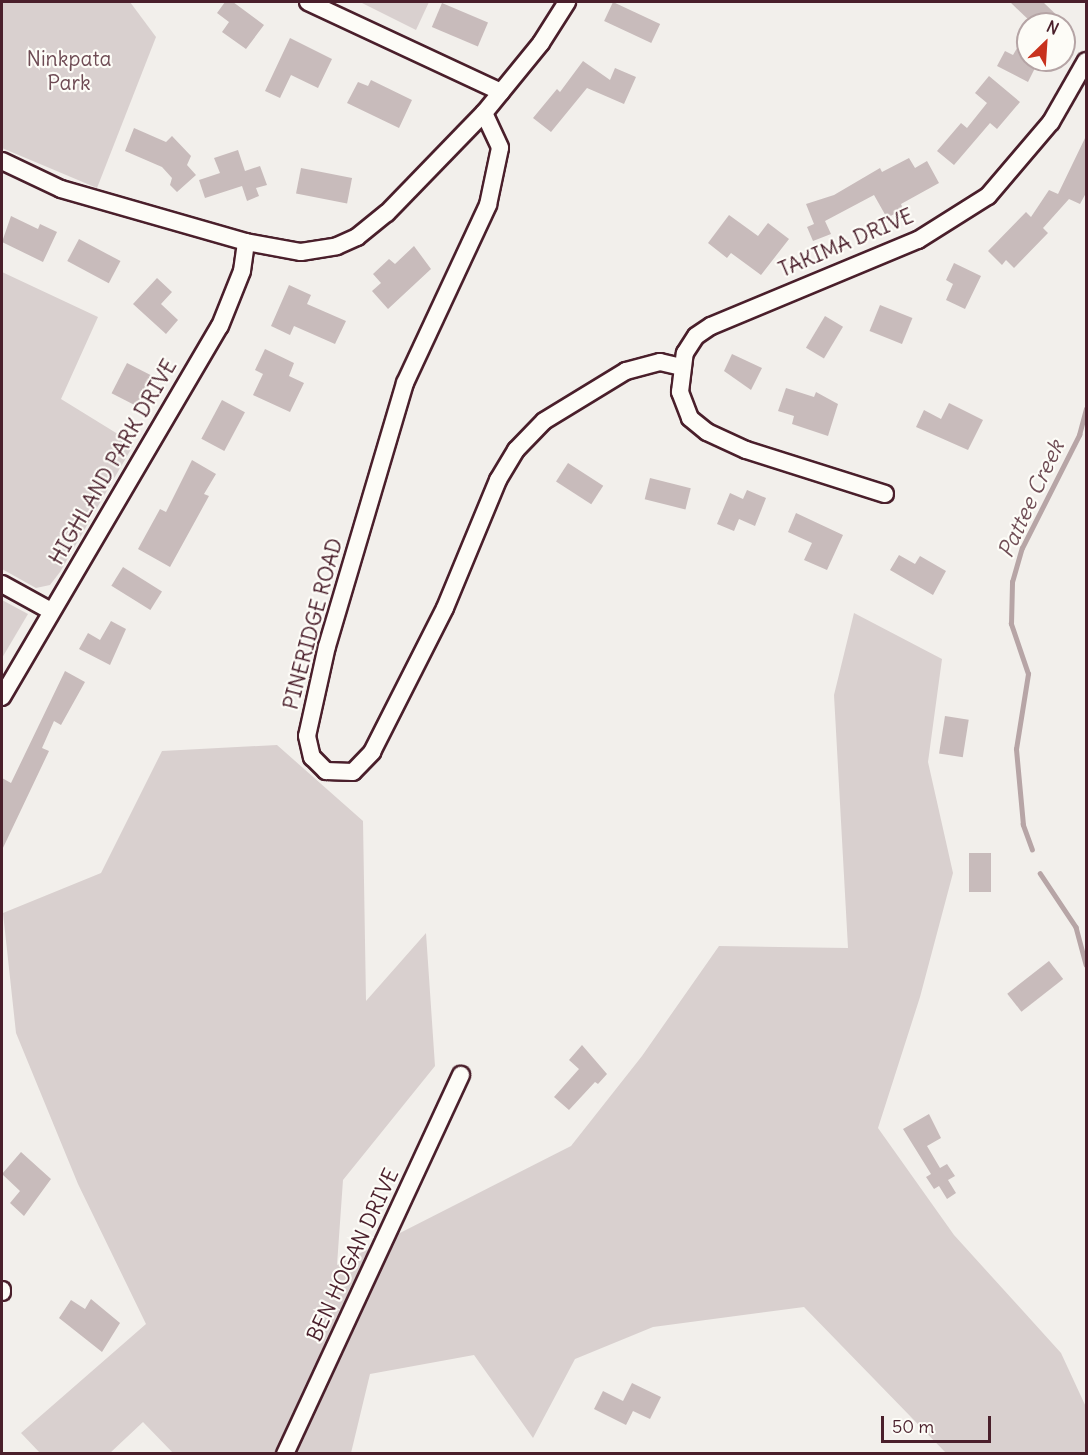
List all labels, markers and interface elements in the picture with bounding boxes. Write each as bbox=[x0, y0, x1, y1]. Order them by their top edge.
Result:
north arrow bbox=[1016, 12, 1076, 72]
text: N bbox=[1044, 16, 1062, 39]
park label: Ninkpata Park bbox=[26, 46, 112, 96]
street label: TAKIMA DRIVE bbox=[775, 203, 917, 283]
street label: HIGHLAND PARK DRIVE bbox=[44, 355, 182, 569]
water label: Pattee Creek bbox=[992, 436, 1070, 562]
street label: PINERIDGE ROAD bbox=[278, 536, 348, 712]
street label: BEN HOGAN DRIVE bbox=[302, 1164, 404, 1346]
scale bar bbox=[884, 1404, 994, 1442]
text: 50 m bbox=[892, 1415, 934, 1438]

